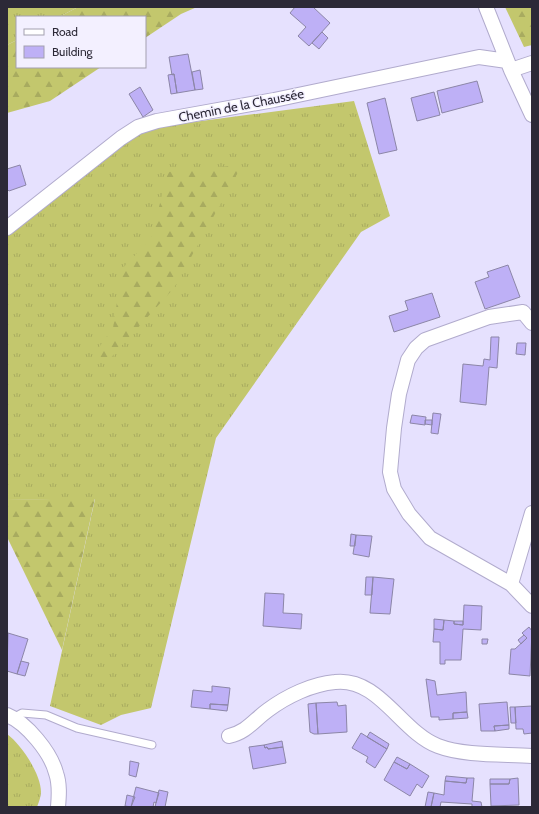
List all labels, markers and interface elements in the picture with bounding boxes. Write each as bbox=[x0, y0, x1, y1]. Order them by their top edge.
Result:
legend bbox=[16, 16, 146, 68]
text: Road bbox=[52, 24, 78, 39]
text: Building bbox=[52, 44, 94, 59]
street label: Chemin de la Chaussée bbox=[177, 85, 305, 125]

